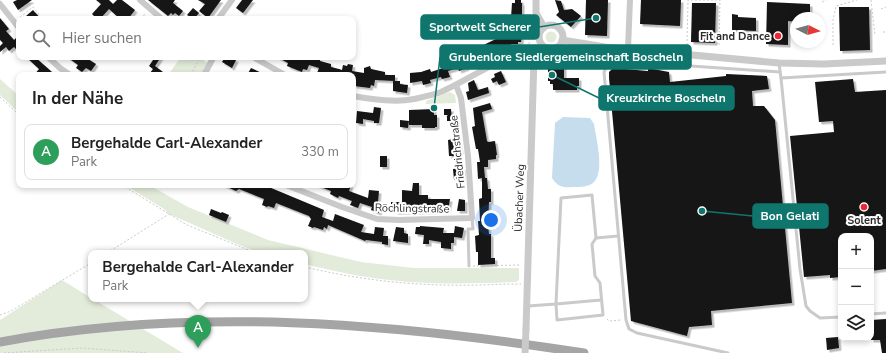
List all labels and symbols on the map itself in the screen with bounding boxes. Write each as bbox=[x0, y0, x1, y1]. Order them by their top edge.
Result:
north arrow bbox=[790, 12, 826, 48]
callout: Sportwelt Scherer bbox=[421, 15, 539, 39]
text: Sportwelt Scherer bbox=[429, 19, 531, 35]
place label: Fit and Dance bbox=[700, 29, 770, 44]
marker: Fit and Dance bbox=[773, 31, 783, 41]
callout: Grubenlore Siedlergemeinschaft Boscheln bbox=[440, 45, 691, 69]
text: Grubenlore Siedlergemeinschaft Boscheln bbox=[449, 49, 683, 65]
callout: Kreuzkirche Boscheln bbox=[599, 86, 734, 110]
text: Kreuzkirche Boscheln bbox=[606, 90, 726, 106]
street label: Friedrichstraße bbox=[446, 114, 469, 189]
street label: Übacher Weg bbox=[511, 164, 528, 232]
street label: Röchlingstraße bbox=[375, 200, 450, 217]
marker: Solent bbox=[859, 202, 869, 212]
callout: Bon Gelati bbox=[753, 204, 828, 228]
text: Bon Gelati bbox=[761, 208, 819, 224]
your location bbox=[481, 210, 501, 230]
place label: Solent bbox=[847, 213, 881, 228]
pin: A bbox=[185, 315, 211, 348]

